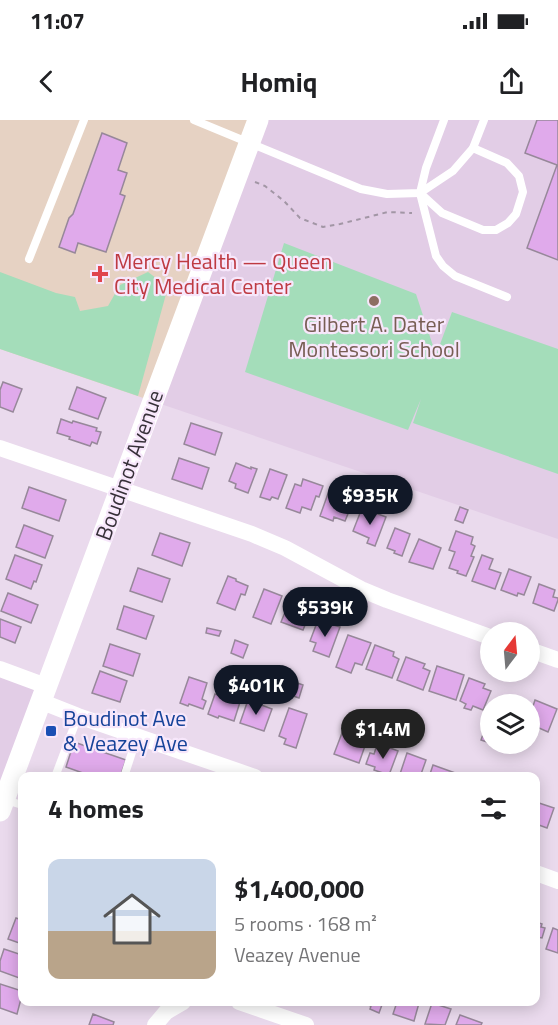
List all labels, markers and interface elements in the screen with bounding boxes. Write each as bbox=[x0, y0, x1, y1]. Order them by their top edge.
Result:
text: 11:07 bbox=[30, 4, 85, 38]
text: Homiq bbox=[241, 61, 317, 102]
icon: back bbox=[30, 65, 63, 98]
icon: share bbox=[495, 65, 528, 98]
place label: Mercy Health — Queen City Medical Center bbox=[114, 244, 332, 303]
marker: Mercy Health — Queen City Medical Center bbox=[91, 265, 109, 283]
marker: Gilbert A. Dater Montessori School bbox=[367, 294, 381, 308]
place label: Gilbert A. Dater Montessori School bbox=[288, 307, 460, 366]
street label: Boudinot Avenue bbox=[86, 385, 172, 545]
pin: $935K bbox=[328, 475, 412, 526]
text: $935K bbox=[342, 479, 398, 510]
pin: $539K bbox=[283, 587, 367, 638]
text: $539K bbox=[297, 591, 353, 622]
north arrow bbox=[480, 622, 540, 682]
map controls bbox=[480, 622, 540, 754]
pin: $401K bbox=[214, 665, 298, 716]
text: $401K bbox=[228, 669, 284, 700]
button: layers bbox=[480, 694, 540, 754]
place label: Boudinot Ave & Veazey Ave bbox=[63, 701, 188, 760]
pin: $1.4M bbox=[341, 709, 425, 760]
text: $1.4M bbox=[355, 713, 411, 744]
marker: Boudinot Ave & Veazey Ave bbox=[44, 724, 58, 738]
text: 4 homes bbox=[48, 789, 144, 828]
icon: filters bbox=[477, 792, 510, 825]
text: $1,400,000 bbox=[234, 869, 364, 908]
icon: home bbox=[96, 883, 168, 955]
text: 5 rooms · 168 m² bbox=[234, 908, 377, 939]
text: Veazey Avenue bbox=[234, 939, 361, 970]

